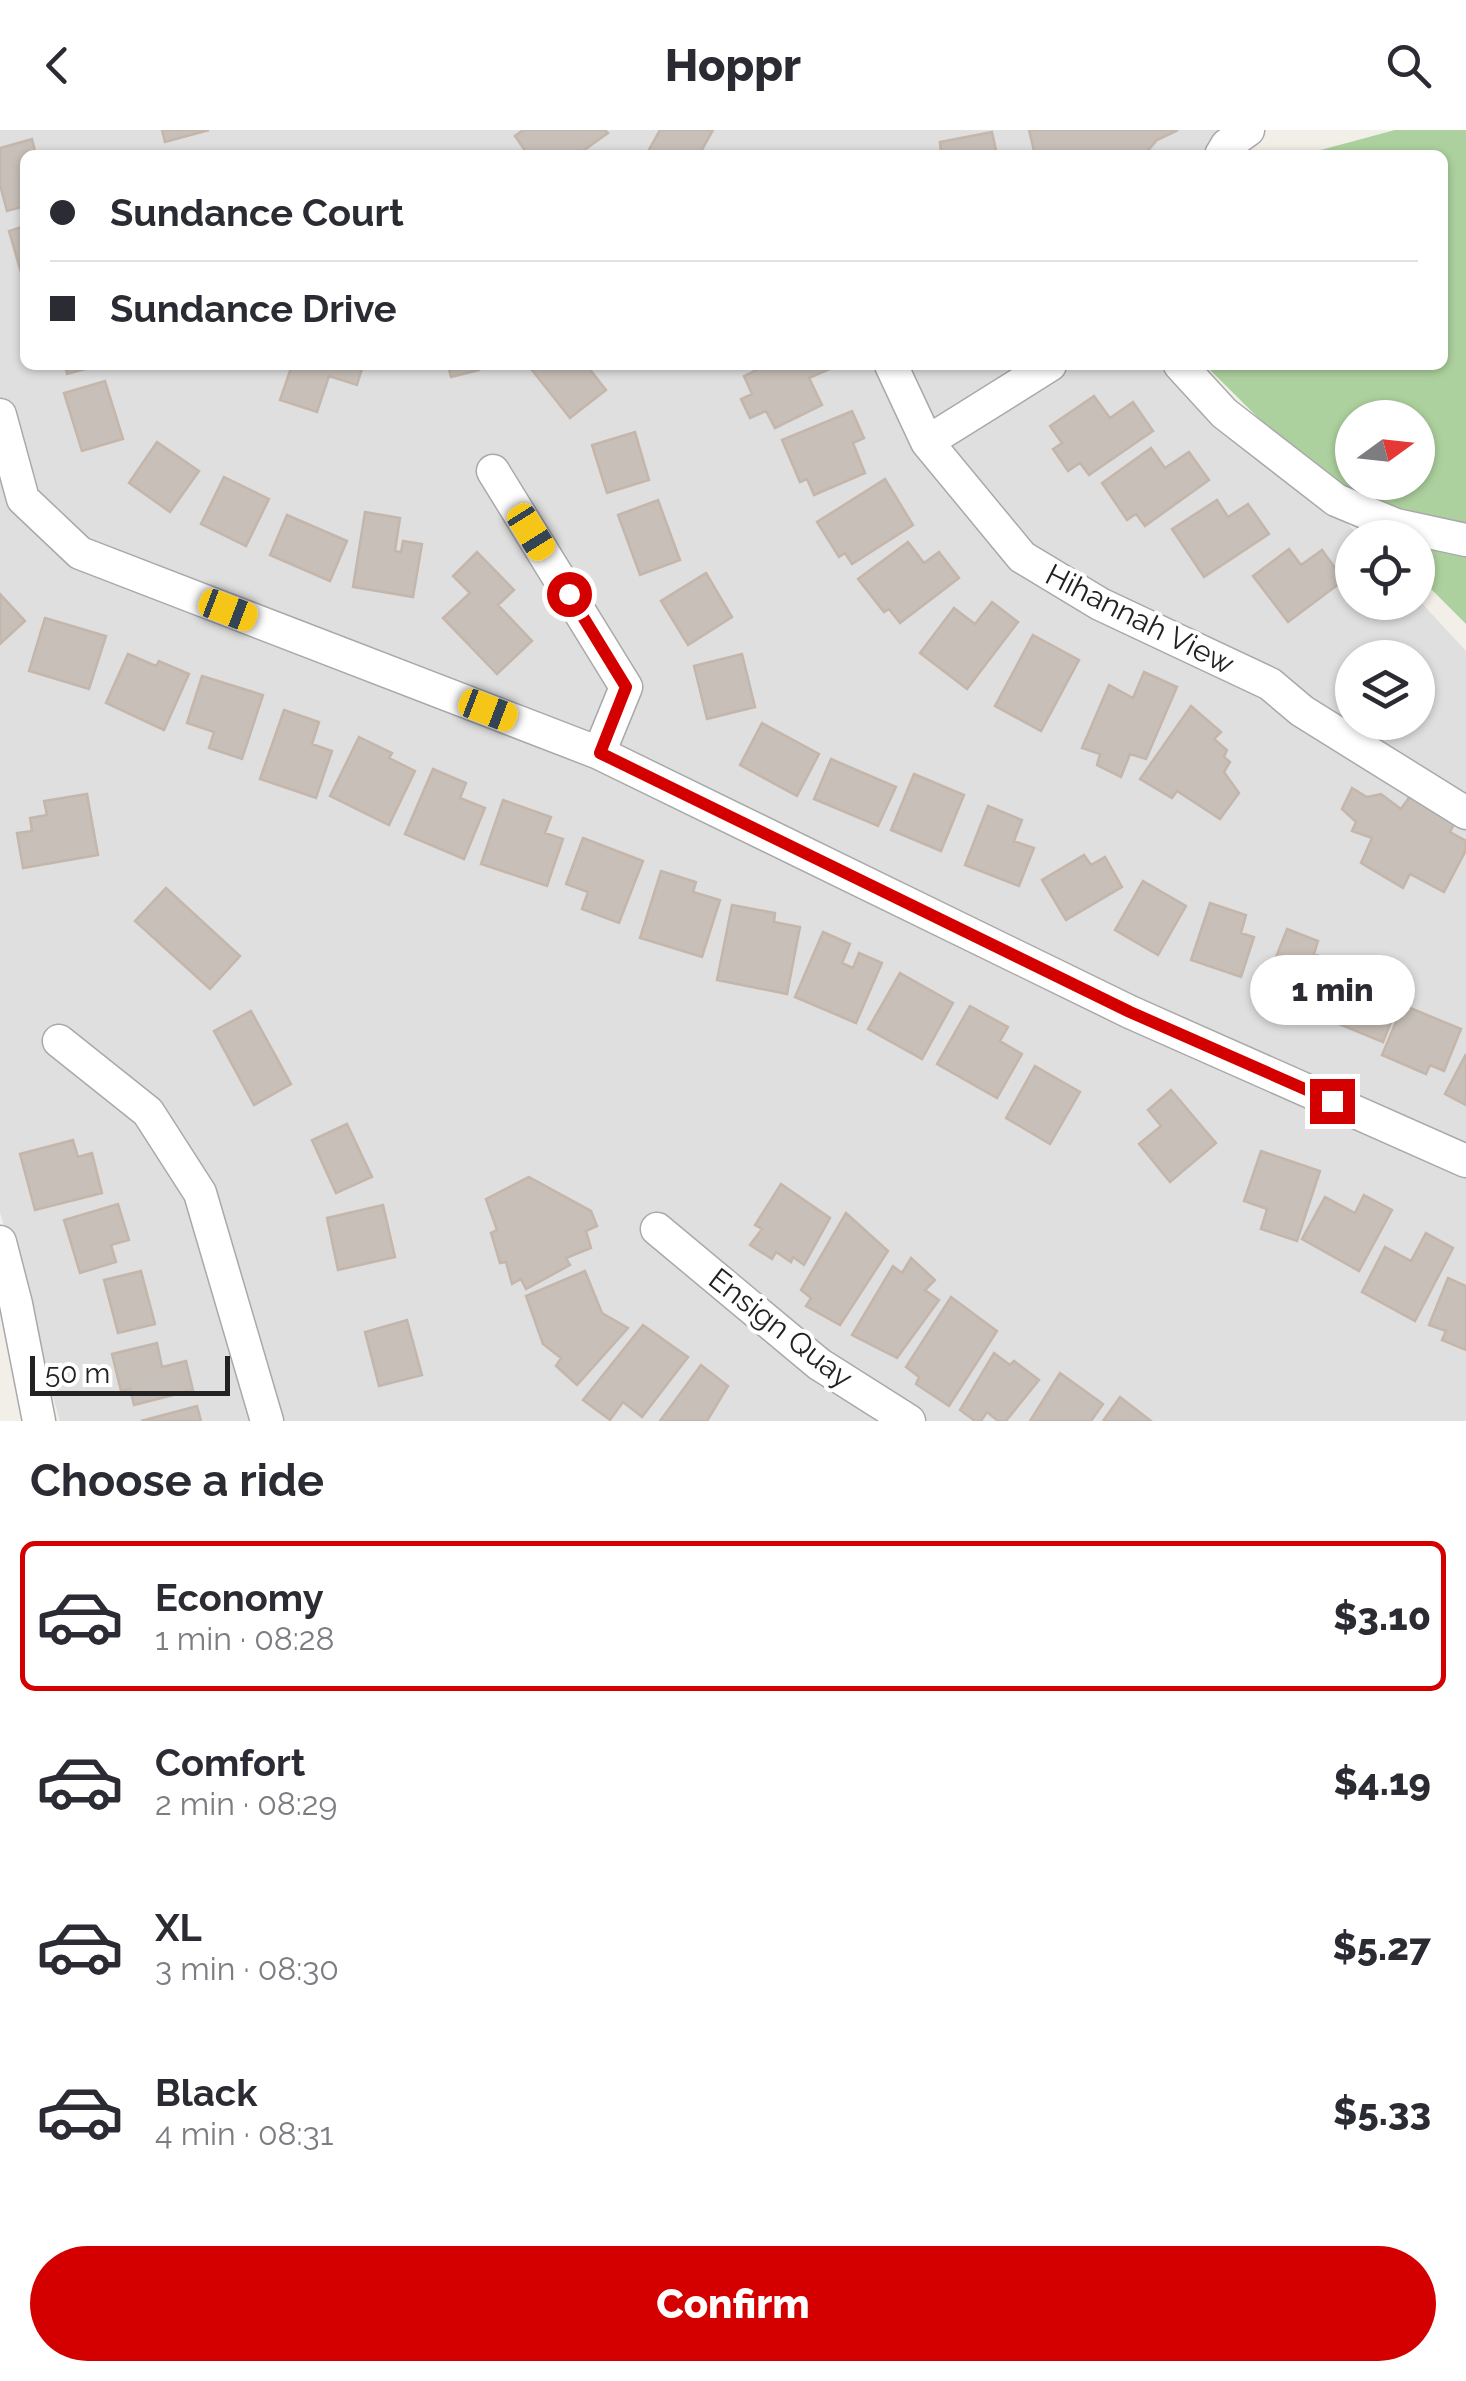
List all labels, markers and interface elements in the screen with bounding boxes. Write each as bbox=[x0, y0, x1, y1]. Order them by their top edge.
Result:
icon: back bbox=[30, 38, 85, 93]
icon: search bbox=[1381, 38, 1436, 93]
text: Hoppr bbox=[665, 39, 801, 92]
text: Sundance Court bbox=[110, 190, 404, 235]
text: Sundance Drive bbox=[110, 286, 397, 331]
north arrow bbox=[1335, 400, 1435, 500]
map controls bbox=[1335, 400, 1435, 740]
car bbox=[502, 499, 560, 565]
button: locate bbox=[1335, 520, 1435, 620]
street label: Hihannah View bbox=[1040, 557, 1240, 681]
route start bbox=[547, 572, 592, 617]
car bbox=[195, 585, 261, 635]
button: layers bbox=[1335, 640, 1435, 740]
car bbox=[455, 685, 521, 735]
callout: 1 min bbox=[1250, 956, 1414, 1026]
text: 1 min bbox=[1291, 971, 1374, 1008]
route end bbox=[1310, 1079, 1355, 1124]
street label: Ensign Quay bbox=[702, 1261, 860, 1395]
scale bar bbox=[30, 1351, 230, 1396]
text: 50 m bbox=[45, 1357, 110, 1390]
text: Choose a ride bbox=[30, 1454, 324, 1507]
icon: car bbox=[35, 1571, 125, 1661]
text: Economy bbox=[155, 1575, 324, 1620]
text: $3.10 bbox=[1333, 1594, 1431, 1639]
text: 1 min · 08:28 bbox=[155, 1620, 335, 1657]
icon: car bbox=[35, 1736, 125, 1826]
text: Comfort bbox=[155, 1740, 305, 1785]
text: $4.19 bbox=[1334, 1759, 1431, 1804]
text: 2 min · 08:29 bbox=[155, 1785, 337, 1822]
icon: car bbox=[35, 1901, 125, 1991]
text: XL bbox=[155, 1905, 202, 1950]
text: $5.27 bbox=[1332, 1924, 1431, 1969]
text: 3 min · 08:30 bbox=[155, 1950, 339, 1987]
icon: car bbox=[35, 2066, 125, 2156]
text: Black bbox=[155, 2070, 257, 2115]
text: $5.33 bbox=[1333, 2089, 1431, 2134]
text: 4 min · 08:31 bbox=[155, 2115, 333, 2152]
button: Confirm bbox=[30, 2246, 1436, 2361]

